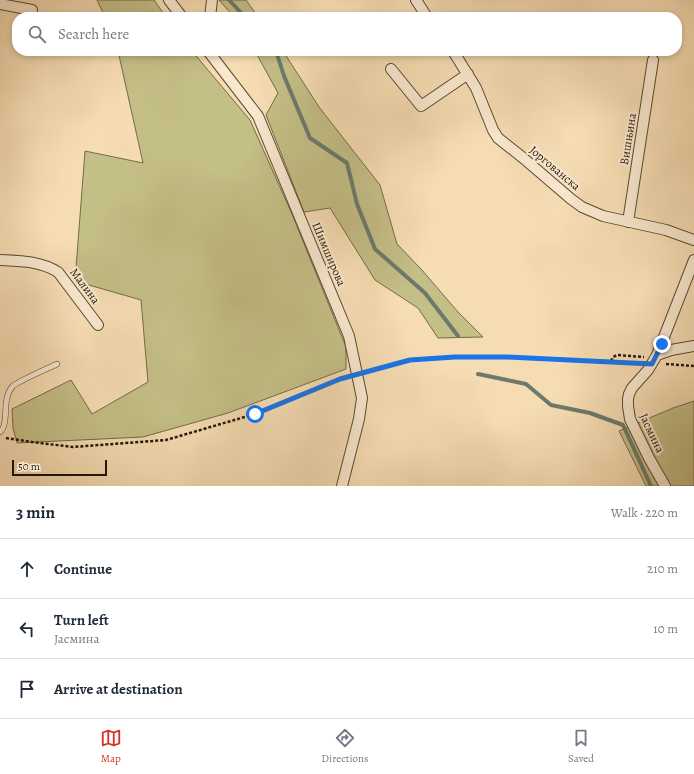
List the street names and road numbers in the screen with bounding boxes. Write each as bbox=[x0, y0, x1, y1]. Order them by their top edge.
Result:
street label: Вишњина bbox=[616, 112, 640, 166]
street label: Јоргованска bbox=[526, 142, 584, 194]
street label: Шимширова bbox=[308, 219, 350, 289]
street label: Малина bbox=[66, 265, 104, 308]
street label: Јасмина bbox=[636, 411, 668, 456]

